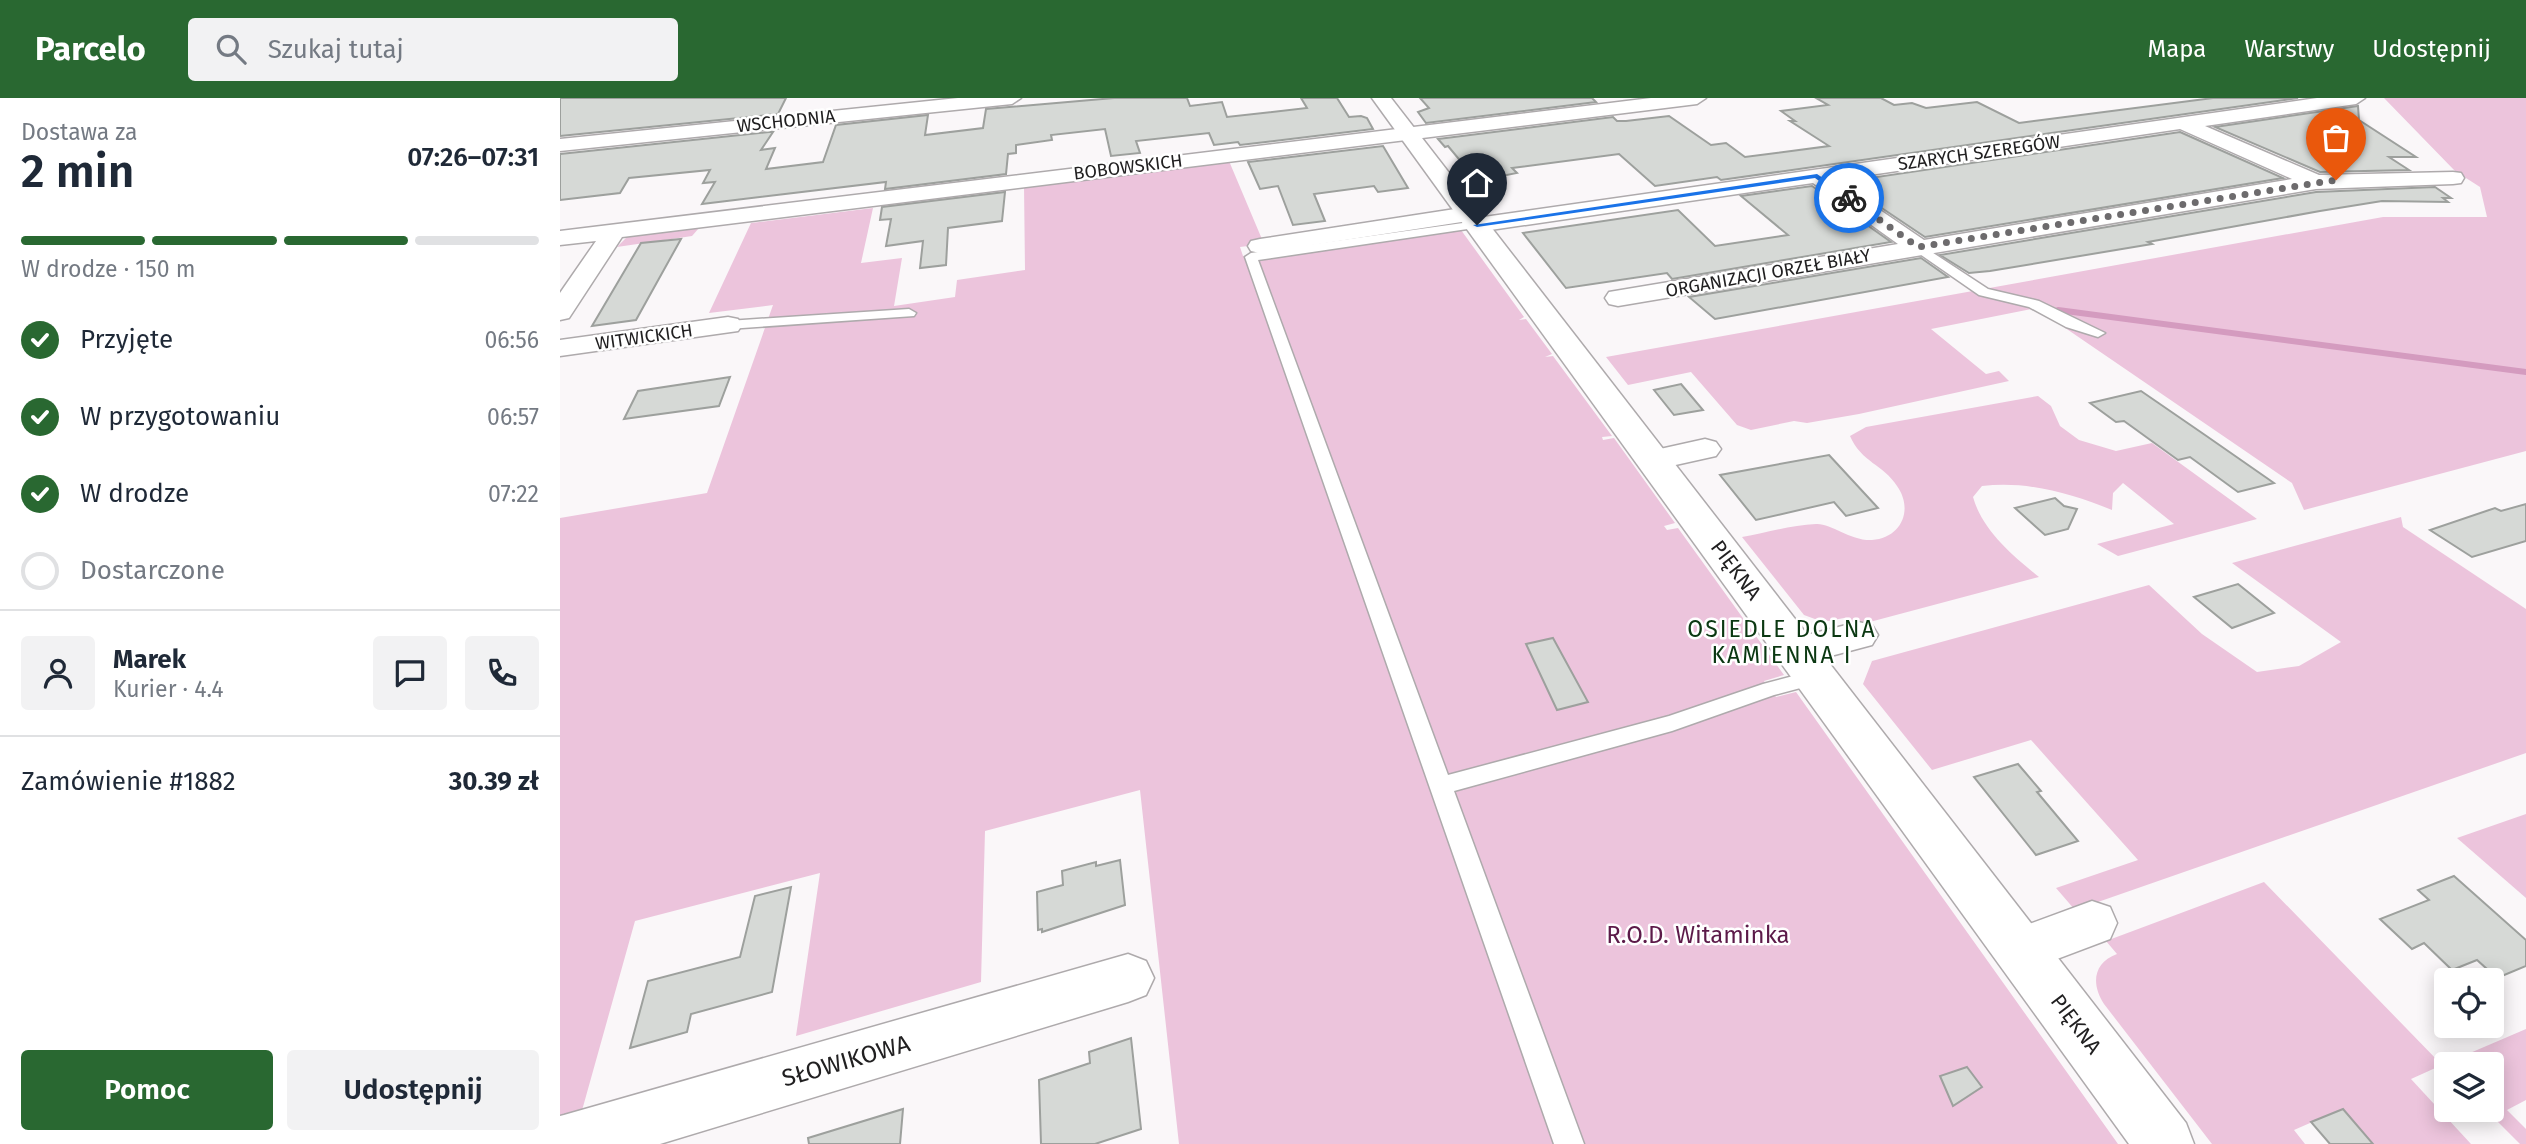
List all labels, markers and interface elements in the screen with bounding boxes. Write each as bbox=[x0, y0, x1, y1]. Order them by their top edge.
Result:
search box bbox=[188, 18, 678, 81]
text: Parcelo bbox=[35, 29, 146, 69]
icon: search bbox=[212, 30, 250, 68]
text: Szukaj tutaj bbox=[268, 34, 404, 65]
text: Mapa bbox=[2148, 35, 2206, 63]
text: Warstwy bbox=[2244, 35, 2334, 63]
text: Udostępnij bbox=[2372, 35, 2491, 63]
street label: WSCHODNIA bbox=[736, 105, 837, 137]
pin bbox=[2306, 108, 2366, 180]
text: Dostawa za bbox=[21, 118, 138, 146]
icon: bag bbox=[2317, 119, 2355, 157]
street label: SZARYCH SZEREGÓW bbox=[1896, 130, 2062, 175]
text: 07:26–07:31 bbox=[407, 142, 539, 173]
text: 2 min bbox=[21, 144, 134, 199]
street label: BOBOWSKICH bbox=[1072, 149, 1184, 185]
pin bbox=[1447, 153, 1507, 225]
courier bbox=[1814, 163, 1884, 233]
icon: home bbox=[1458, 164, 1496, 202]
icon: bike bbox=[1830, 179, 1868, 217]
street label: ORGANIZACJI ORZEŁ BIAŁY bbox=[1664, 244, 1872, 302]
text: W drodze · 150 m bbox=[21, 255, 195, 283]
street label: WITWICKICH bbox=[594, 319, 694, 355]
icon: check bbox=[21, 321, 59, 359]
text: Przyjęte bbox=[80, 324, 173, 355]
text: 06:56 bbox=[485, 326, 539, 354]
icon: check bbox=[21, 398, 59, 436]
text: W przygotowaniu bbox=[80, 401, 280, 432]
text: 06:57 bbox=[487, 403, 539, 431]
icon: check bbox=[21, 475, 59, 513]
text: W drodze bbox=[80, 478, 189, 509]
text: 07:22 bbox=[488, 480, 539, 508]
street label: PIĘKNA bbox=[1705, 535, 1767, 605]
text: Dostarczone bbox=[80, 555, 225, 586]
district label: OSIEDLE DOLNA KAMIENNA I bbox=[1687, 615, 1877, 669]
button: person bbox=[21, 636, 95, 710]
button: chat bbox=[373, 636, 447, 710]
button: phone bbox=[465, 636, 539, 710]
text: Marek bbox=[113, 644, 186, 675]
text: Kurier · 4.4 bbox=[113, 675, 223, 703]
text: Zamówienie #1882 bbox=[21, 766, 236, 797]
text: 30.39 zł bbox=[449, 766, 539, 797]
park label: R.O.D. Witaminka bbox=[1606, 921, 1790, 949]
map controls bbox=[2434, 968, 2504, 1122]
button: locate bbox=[2434, 968, 2504, 1038]
street label: PIĘKNA bbox=[2045, 989, 2107, 1059]
street label: SŁOWIKOWA bbox=[779, 1029, 913, 1093]
button: Pomoc bbox=[21, 1050, 273, 1130]
button: Udostępnij bbox=[287, 1050, 539, 1130]
button: layers bbox=[2434, 1052, 2504, 1122]

